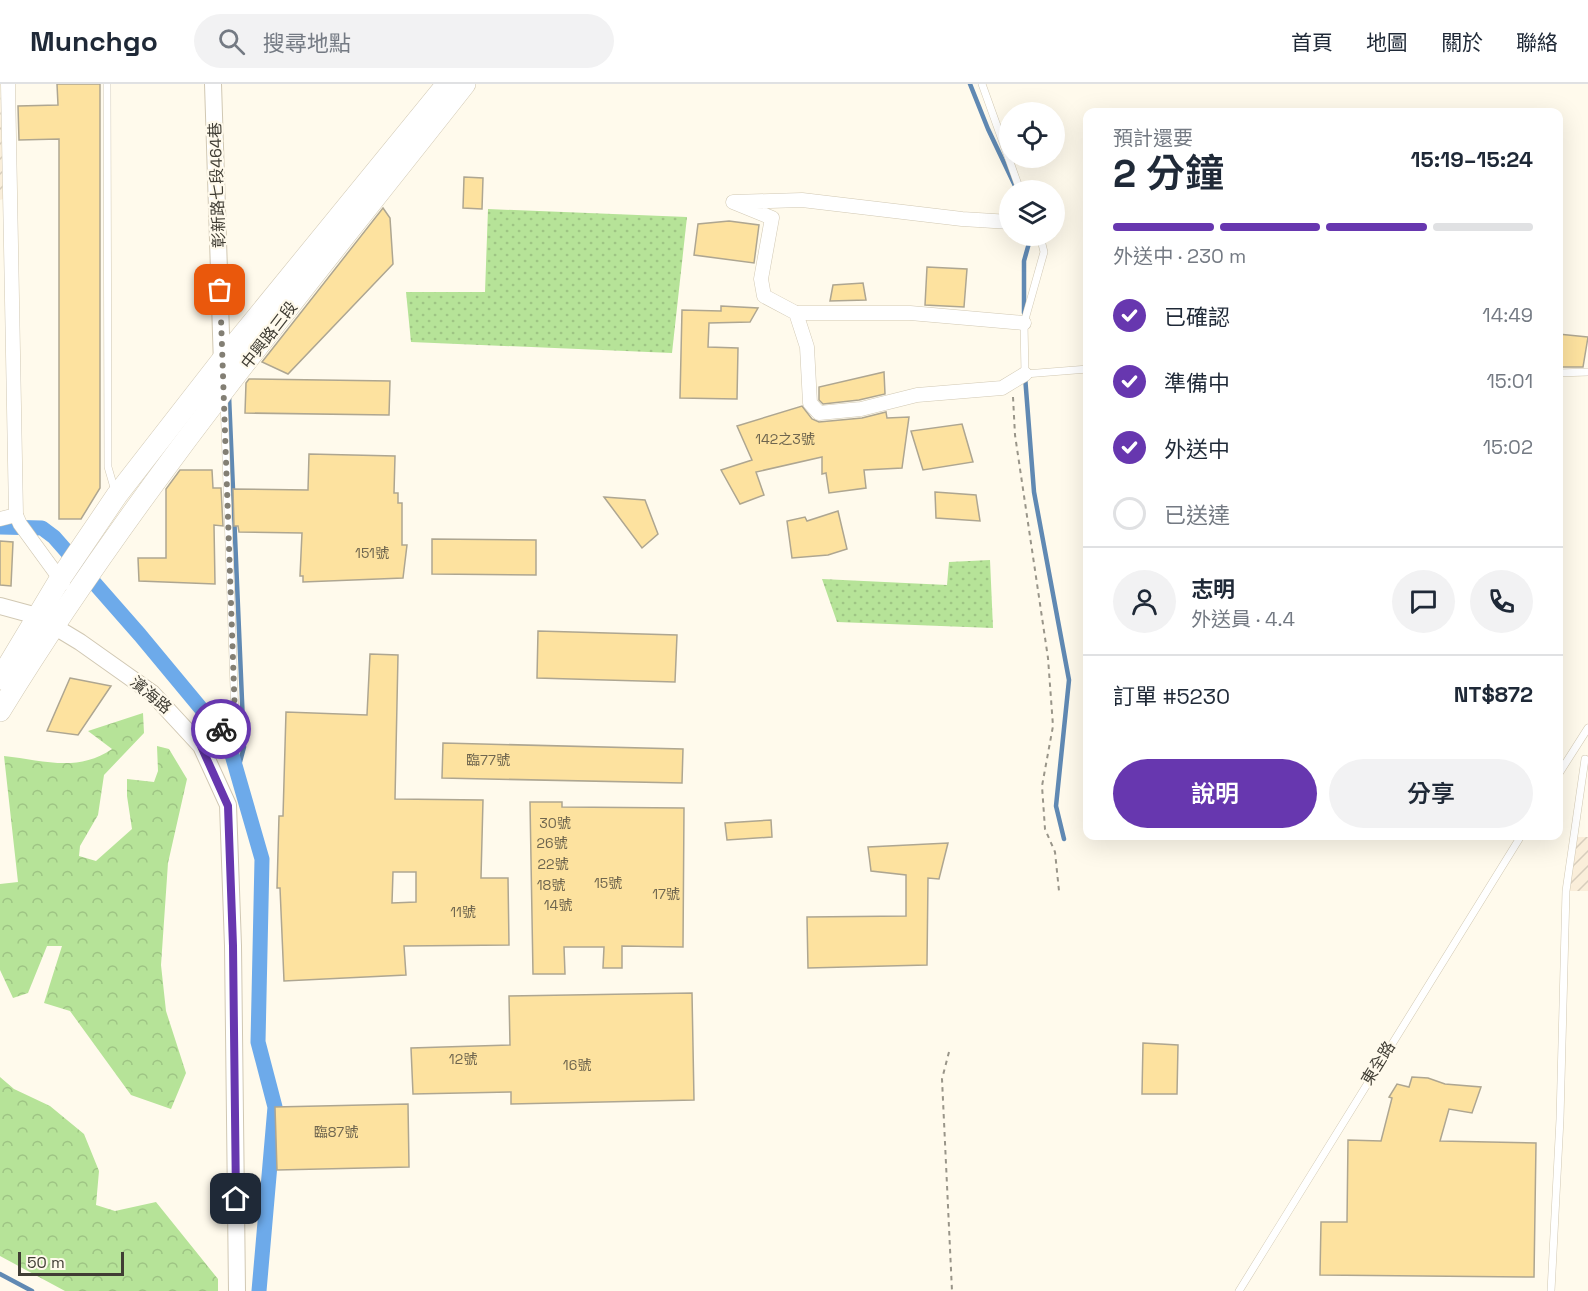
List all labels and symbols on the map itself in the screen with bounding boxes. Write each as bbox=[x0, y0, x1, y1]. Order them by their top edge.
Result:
street label: 彰新路七段464巷 bbox=[204, 122, 230, 248]
pin bbox=[194, 264, 245, 315]
street label: 中興路三段 bbox=[236, 297, 302, 373]
house number: 142之3號 bbox=[755, 430, 815, 448]
house number: 151號 bbox=[355, 544, 389, 562]
street label: 濱海路 bbox=[126, 672, 176, 718]
courier bbox=[191, 699, 251, 759]
house number: 臨77號 bbox=[466, 751, 510, 769]
house number: 30號 bbox=[539, 814, 571, 832]
house number: 26號 bbox=[536, 834, 568, 852]
house number: 22號 bbox=[538, 855, 568, 873]
house number: 15號 bbox=[594, 874, 622, 892]
house number: 18號 bbox=[537, 876, 565, 894]
house number: 17號 bbox=[652, 885, 680, 903]
house number: 14號 bbox=[544, 896, 572, 914]
house number: 11號 bbox=[450, 903, 476, 921]
street label: 東全路 bbox=[1356, 1037, 1400, 1089]
house number: 12號 bbox=[449, 1050, 477, 1068]
house number: 16號 bbox=[563, 1056, 591, 1074]
house number: 臨87號 bbox=[314, 1123, 358, 1141]
pin bbox=[210, 1173, 261, 1224]
scale bar bbox=[18, 1249, 124, 1276]

